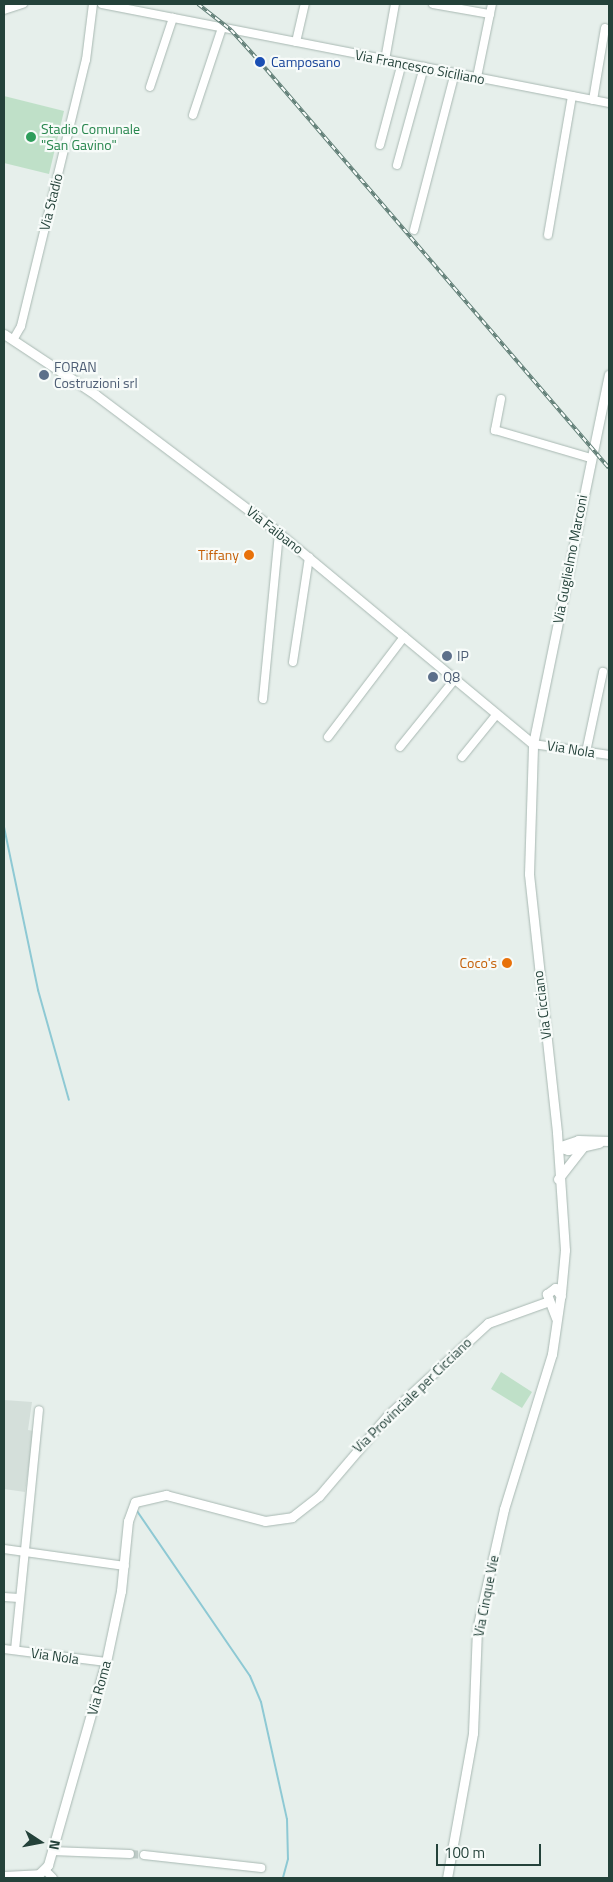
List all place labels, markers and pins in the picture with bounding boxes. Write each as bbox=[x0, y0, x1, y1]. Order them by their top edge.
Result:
place label: Camposano bbox=[271, 54, 341, 70]
marker: Camposano bbox=[253, 55, 267, 69]
place label: Stadio Comunale "San Gavino" bbox=[41, 121, 140, 154]
marker: Stadio Comunale "San Gavino" bbox=[25, 131, 37, 143]
place label: FORAN Costruzioni srl bbox=[54, 359, 138, 392]
marker: FORAN Costruzioni srl bbox=[38, 369, 50, 381]
place label: Tiffany bbox=[198, 547, 239, 563]
marker: Tiffany bbox=[243, 549, 255, 561]
place label: IP bbox=[457, 648, 469, 664]
marker: IP bbox=[441, 650, 453, 662]
place label: Q8 bbox=[443, 669, 460, 685]
marker: Q8 bbox=[427, 671, 439, 683]
place label: Coco's bbox=[460, 955, 497, 971]
marker: Coco's bbox=[501, 957, 513, 969]

